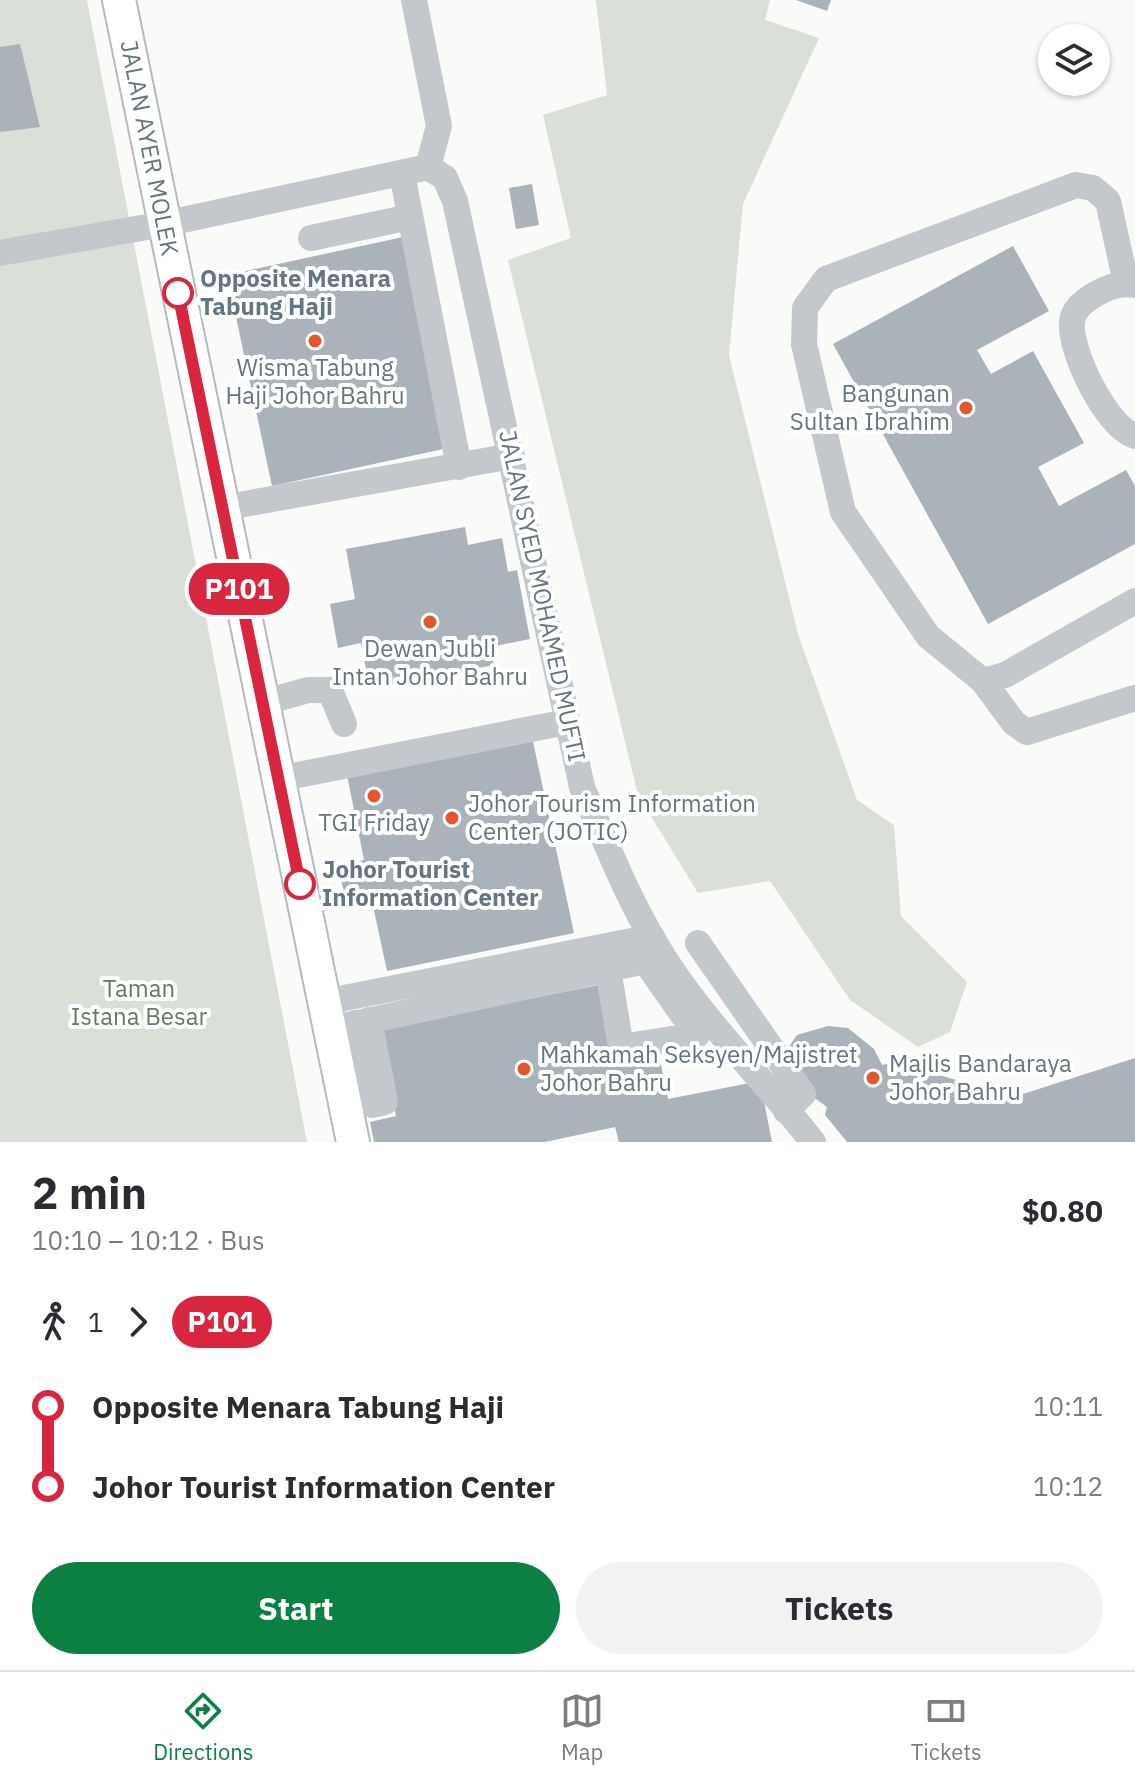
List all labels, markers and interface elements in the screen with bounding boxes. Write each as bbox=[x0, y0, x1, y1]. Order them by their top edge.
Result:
map controls bbox=[1038, 24, 1110, 96]
button: layers bbox=[1038, 24, 1110, 96]
street label: JALAN AYER MOLEK bbox=[113, 37, 187, 258]
place label: Opposite Menara Tabung Haji bbox=[200, 262, 391, 322]
marker: Opposite Menara Tabung Haji bbox=[163, 278, 193, 308]
marker: Wisma Tabung Haji Johor Bahru bbox=[306, 332, 324, 350]
place label: Wisma Tabung Haji Johor Bahru bbox=[225, 351, 405, 411]
place label: Bangunan Sultan Ibrahim bbox=[790, 377, 950, 437]
marker: Bangunan Sultan Ibrahim bbox=[957, 399, 975, 417]
street label: JALAN SYED MOHAMED MUFTI bbox=[492, 427, 594, 764]
line badge: P101 bbox=[183, 563, 295, 615]
text: P101 bbox=[205, 570, 273, 607]
marker: Dewan Jubli Intan Johor Bahru bbox=[421, 613, 439, 631]
place label: Dewan Jubli Intan Johor Bahru bbox=[332, 632, 528, 692]
marker: TGI Friday bbox=[365, 787, 383, 805]
place label: Johor Tourism Information Center (JOTIC) bbox=[468, 787, 756, 847]
place label: TGI Friday bbox=[318, 806, 430, 838]
marker: Johor Tourism Information Center (JOTIC) bbox=[443, 809, 461, 827]
place label: Johor Tourist Information Center bbox=[322, 853, 539, 913]
marker: Johor Tourist Information Center bbox=[285, 869, 315, 899]
park label: Taman Istana Besar bbox=[71, 972, 208, 1032]
place label: Mahkamah Seksyen/Majistret Johor Bahru bbox=[540, 1038, 858, 1098]
place label: Majlis Bandaraya Johor Bahru bbox=[889, 1047, 1072, 1107]
marker: Mahkamah Seksyen/Majistret Johor Bahru bbox=[515, 1060, 533, 1078]
marker: Majlis Bandaraya Johor Bahru bbox=[864, 1069, 882, 1087]
text: 2 min bbox=[32, 1164, 147, 1221]
text: $0.80 bbox=[1022, 1191, 1103, 1230]
text: 10:10 – 10:12 · Bus bbox=[32, 1223, 265, 1257]
icon: walk bbox=[32, 1300, 76, 1344]
icon: forward bbox=[116, 1300, 160, 1344]
text: P101 bbox=[188, 1303, 256, 1340]
text: 1 bbox=[88, 1305, 104, 1339]
text: Opposite Menara Tabung Haji bbox=[92, 1387, 504, 1426]
text: 10:11 bbox=[1033, 1389, 1103, 1423]
text: Johor Tourist Information Center bbox=[92, 1467, 555, 1506]
text: 10:12 bbox=[1033, 1469, 1103, 1503]
button: Start bbox=[32, 1562, 560, 1654]
button: Tickets bbox=[576, 1562, 1103, 1654]
tab: Directions bbox=[153, 1689, 253, 1766]
tab: Map bbox=[560, 1689, 604, 1766]
tab: Tickets bbox=[911, 1689, 982, 1766]

